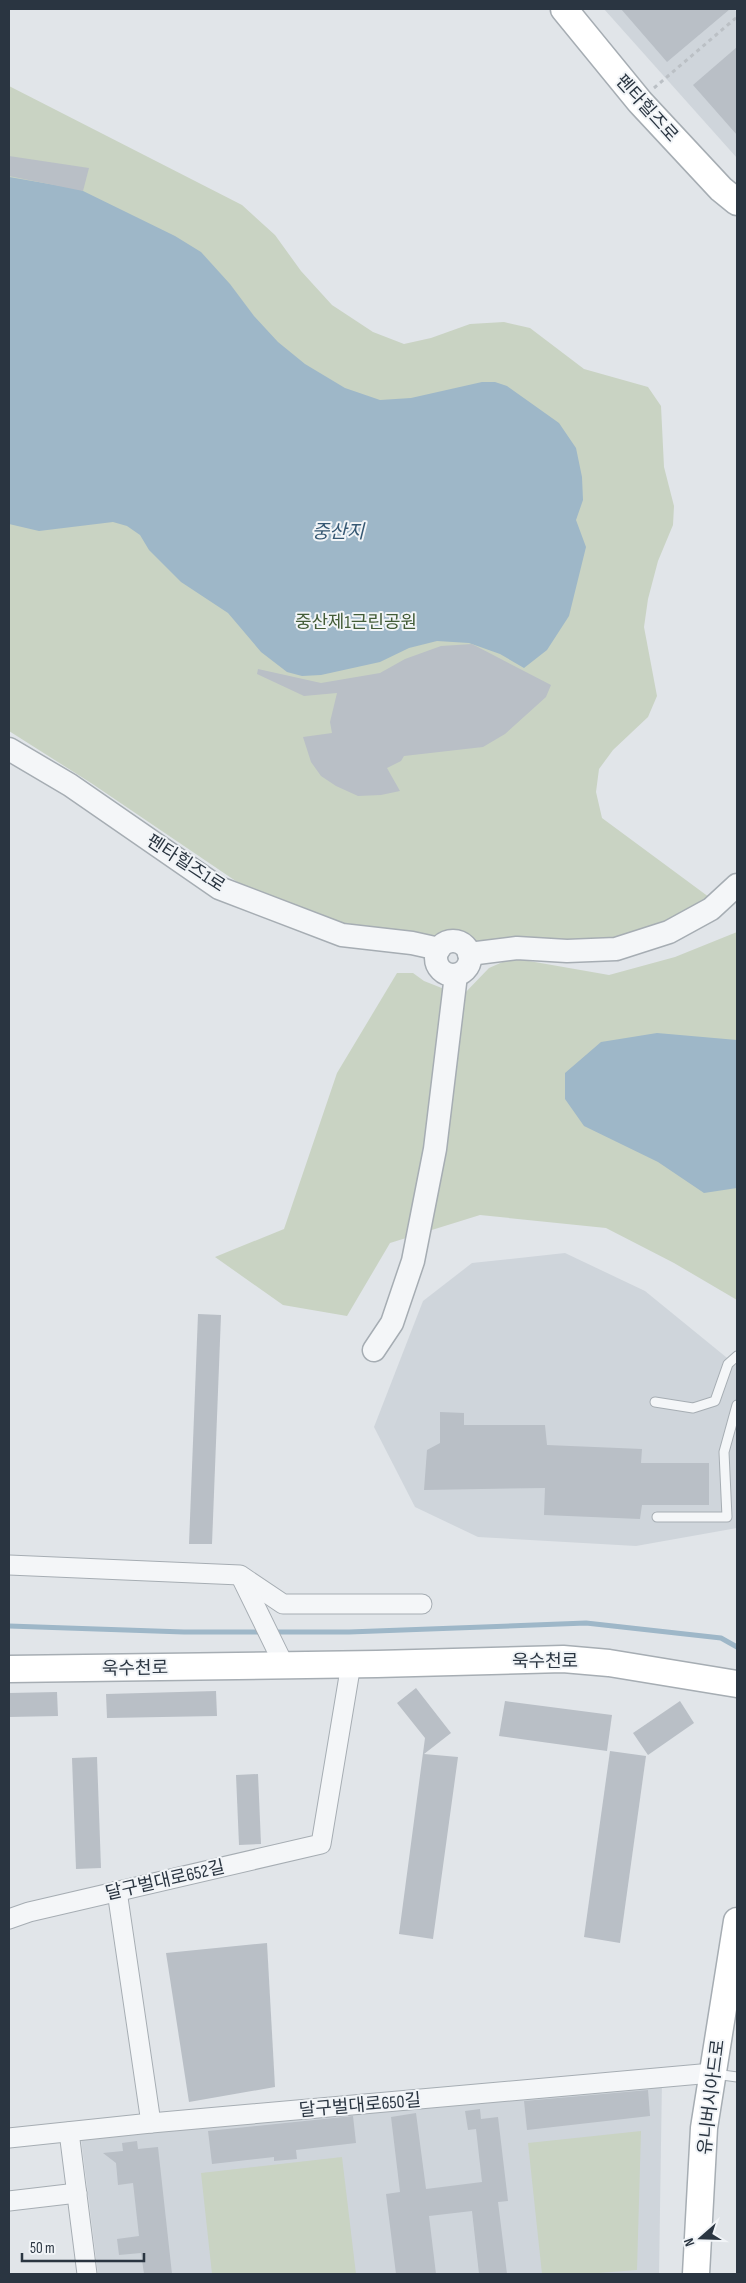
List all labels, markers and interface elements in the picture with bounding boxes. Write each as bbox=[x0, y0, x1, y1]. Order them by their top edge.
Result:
street label: 펜타힐즈로 bbox=[611, 71, 682, 146]
water label: 중산지 bbox=[312, 521, 366, 544]
park label: 중산제1근린공원 bbox=[295, 612, 417, 633]
street label: 펜타힐즈1로 bbox=[143, 830, 229, 896]
street label: 욱수천로 bbox=[512, 1651, 578, 1672]
street label: 욱수천로 bbox=[102, 1657, 168, 1680]
street label: 달구벌대로652길 bbox=[103, 1857, 227, 1904]
street label: 유니버시아드로 bbox=[694, 2038, 729, 2156]
street label: 달구벌대로650길 bbox=[298, 2090, 422, 2121]
north arrow bbox=[676, 2213, 726, 2263]
scale bar bbox=[22, 2230, 145, 2262]
text: N bbox=[680, 2236, 699, 2249]
text: 50 m bbox=[30, 2239, 55, 2258]

